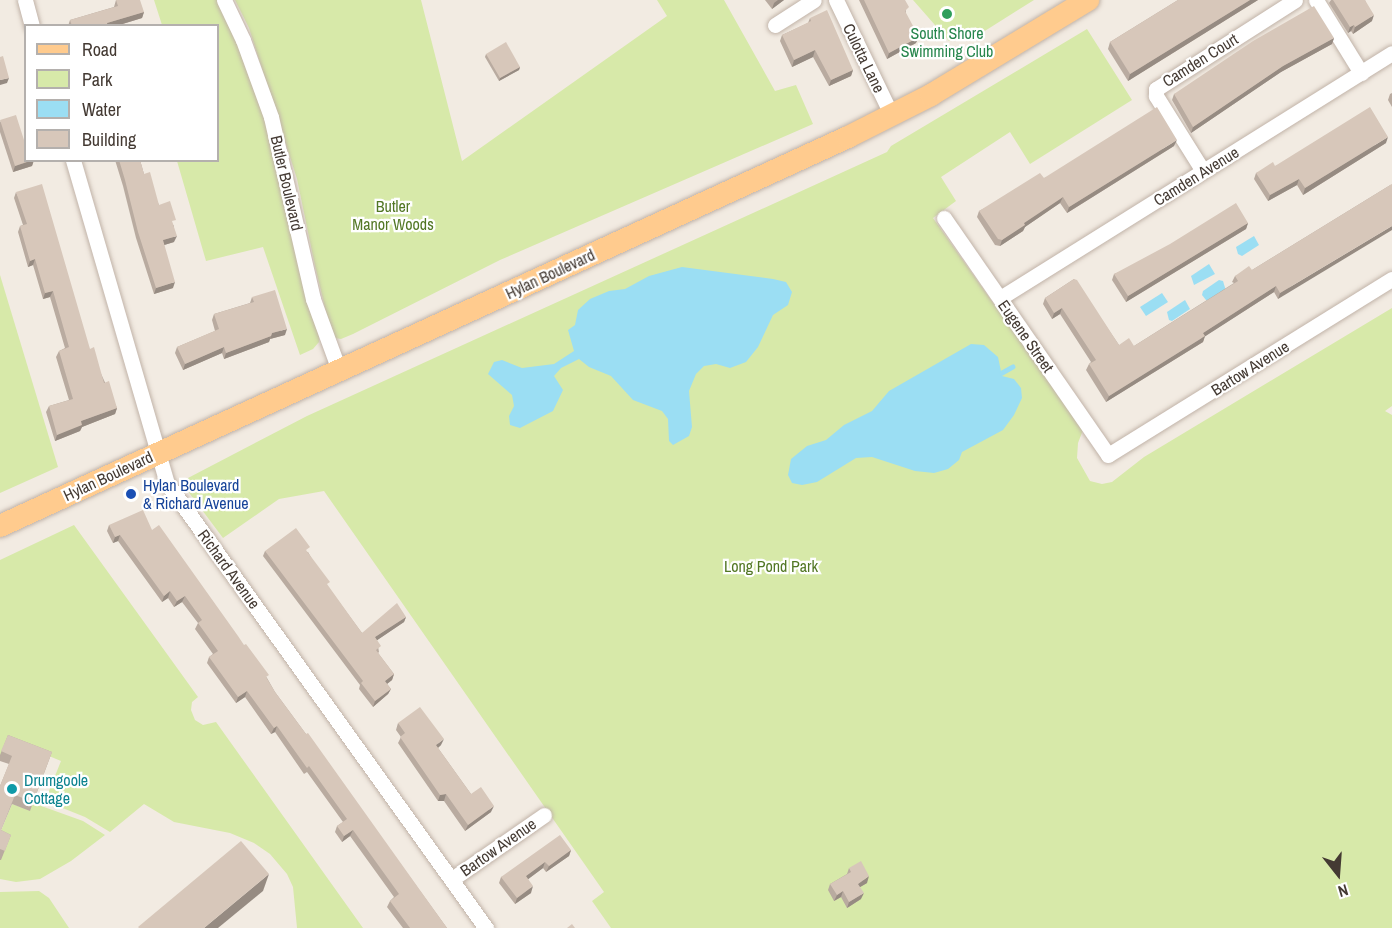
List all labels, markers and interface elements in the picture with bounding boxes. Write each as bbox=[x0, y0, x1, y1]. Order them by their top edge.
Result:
marker: South Shore Swimming Club bbox=[940, 7, 954, 21]
street label: Culotta Lane bbox=[839, 20, 889, 96]
place label: South Shore Swimming Club bbox=[901, 23, 993, 61]
legend bbox=[24, 24, 219, 162]
street label: Camden Court bbox=[1159, 29, 1241, 91]
text: Road bbox=[82, 37, 117, 62]
text: Park bbox=[82, 67, 112, 92]
text: Water bbox=[82, 97, 121, 122]
text: Building bbox=[82, 127, 136, 152]
street label: Butler Boulevard bbox=[267, 134, 307, 232]
street label: Camden Avenue bbox=[1150, 142, 1242, 210]
park label: Butler Manor Woods bbox=[352, 196, 434, 234]
street label: Hylan Boulevard bbox=[502, 245, 598, 303]
street label: Eugene Street bbox=[994, 296, 1058, 376]
street label: Bartow Avenue bbox=[1207, 336, 1293, 400]
street label: Hylan Boulevard bbox=[60, 447, 156, 505]
place label: Hylan Boulevard & Richard Avenue bbox=[143, 475, 249, 513]
marker: Hylan Boulevard & Richard Avenue bbox=[124, 487, 138, 501]
street label: Richard Avenue bbox=[194, 525, 264, 613]
park label: Long Pond Park bbox=[724, 556, 818, 576]
place label: Drumgoole Cottage bbox=[24, 770, 88, 808]
marker: Drumgoole Cottage bbox=[5, 782, 19, 796]
street label: Bartow Avenue bbox=[456, 814, 540, 880]
north arrow bbox=[1308, 844, 1368, 904]
text: N bbox=[1336, 879, 1351, 903]

